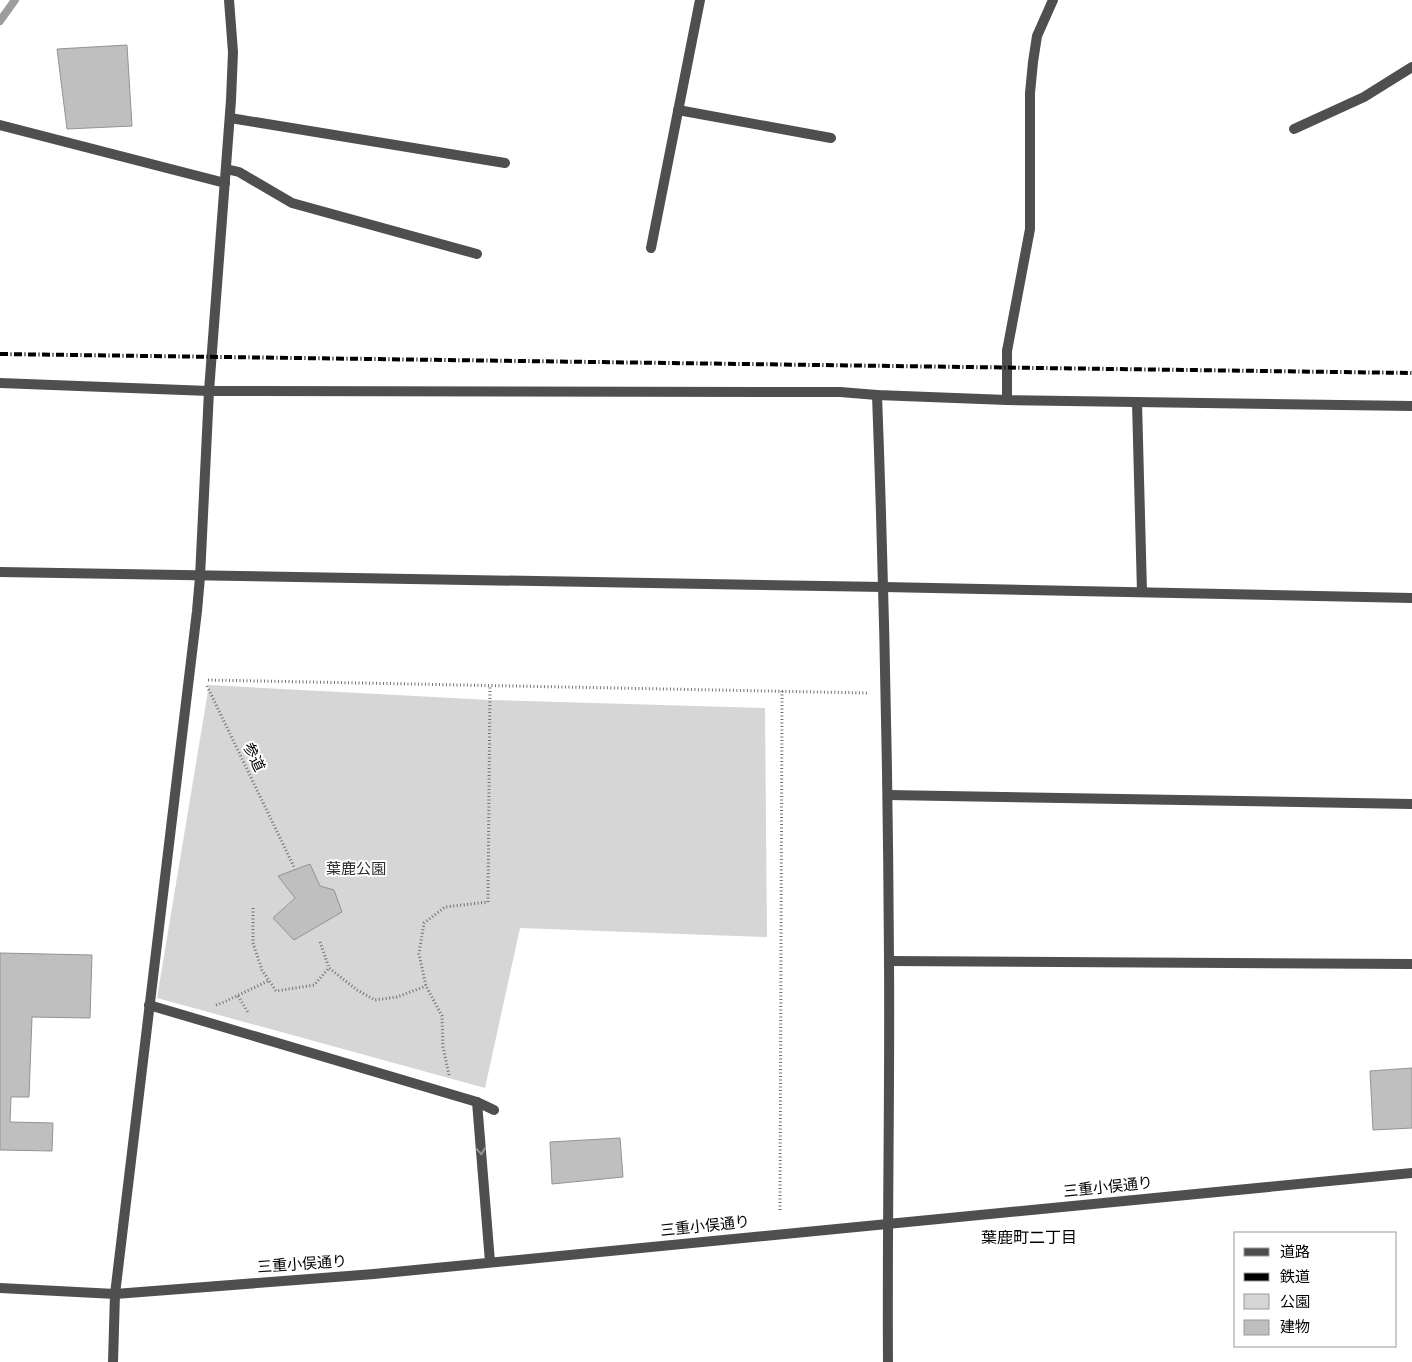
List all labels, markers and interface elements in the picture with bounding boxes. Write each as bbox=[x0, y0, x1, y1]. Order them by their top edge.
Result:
street label: 参道 bbox=[239, 740, 269, 774]
park label: 葉鹿公園 bbox=[326, 860, 386, 878]
one-way arrow bbox=[475, 1147, 486, 1155]
street label: 三重小俣通り bbox=[1062, 1173, 1154, 1201]
street label: 三重小俣通り bbox=[659, 1212, 751, 1240]
district label: 葉鹿町二丁目 bbox=[981, 1228, 1077, 1247]
legend bbox=[1234, 1232, 1397, 1347]
text: 道路 bbox=[1280, 1243, 1310, 1261]
street label: 三重小俣通り bbox=[256, 1252, 348, 1276]
text: 鉄道 bbox=[1280, 1268, 1310, 1286]
text: 公園 bbox=[1280, 1293, 1310, 1311]
text: 建物 bbox=[1280, 1318, 1310, 1336]

